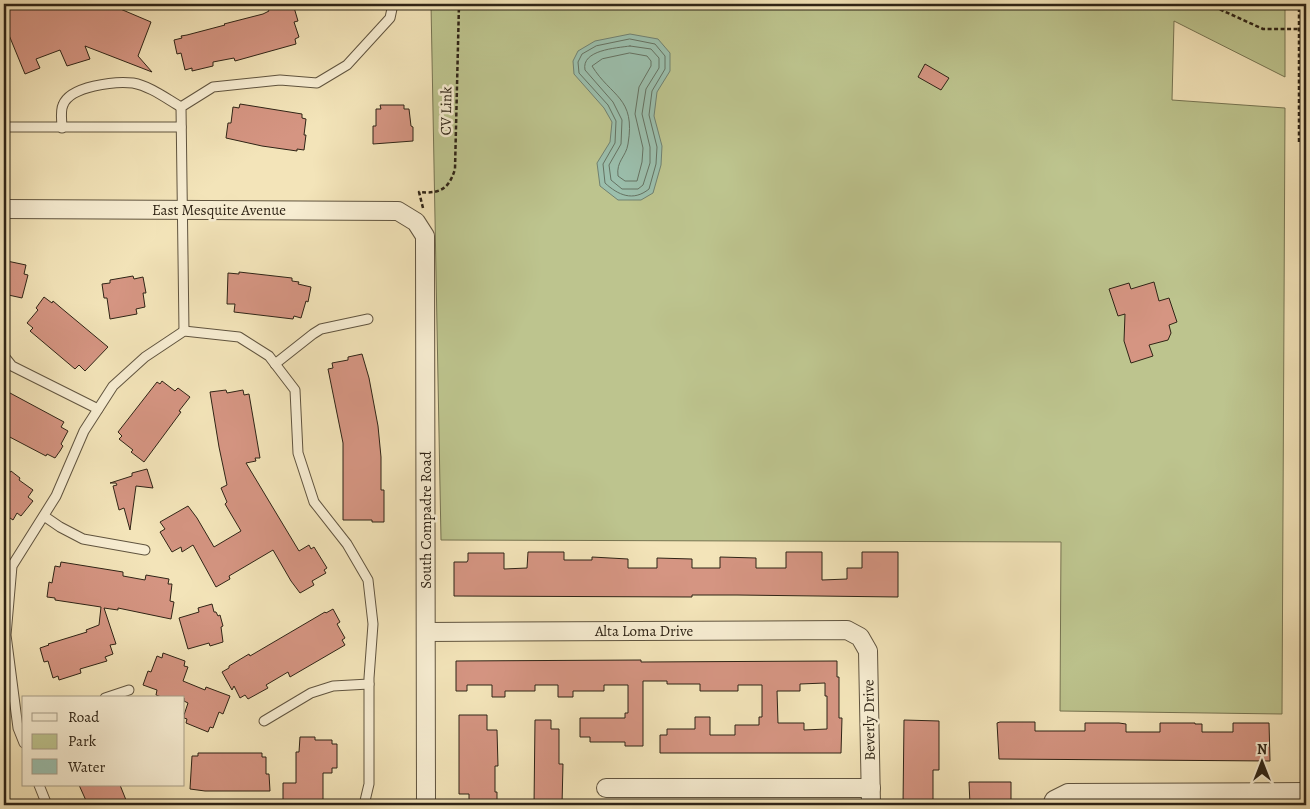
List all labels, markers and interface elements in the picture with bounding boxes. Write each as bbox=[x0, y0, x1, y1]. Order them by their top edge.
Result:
street label: CV Link bbox=[436, 86, 456, 136]
street label: East Mesquite Avenue bbox=[152, 200, 286, 220]
street label: South Compadre Road bbox=[416, 450, 436, 589]
street label: Alta Loma Drive bbox=[594, 621, 693, 641]
street label: Beverly Drive bbox=[858, 679, 880, 761]
legend bbox=[22, 696, 185, 786]
text: Road bbox=[68, 707, 100, 727]
text: Park bbox=[68, 731, 97, 751]
north arrow bbox=[1238, 736, 1288, 786]
text: N bbox=[1257, 740, 1267, 759]
text: Water bbox=[67, 757, 105, 777]

